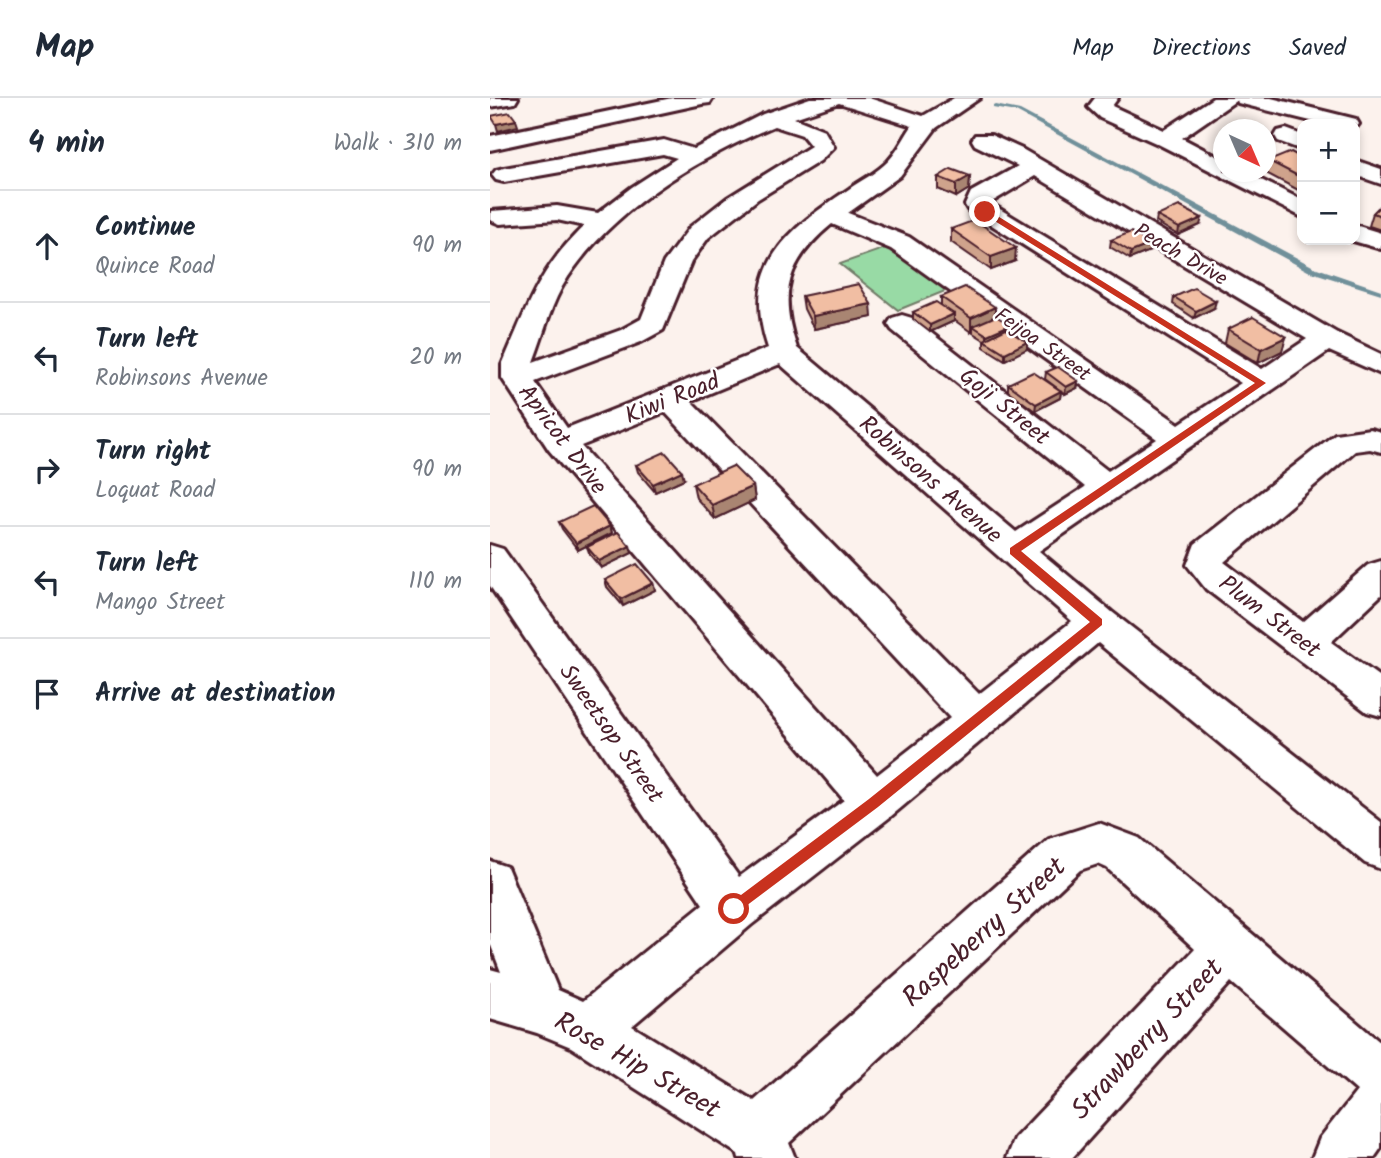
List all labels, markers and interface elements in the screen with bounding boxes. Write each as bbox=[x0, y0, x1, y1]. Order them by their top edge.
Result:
text: Map bbox=[35, 22, 95, 75]
text: Map bbox=[1072, 29, 1114, 68]
text: Directions bbox=[1152, 29, 1251, 68]
text: Saved bbox=[1289, 29, 1346, 68]
north arrow bbox=[1213, 119, 1276, 182]
map controls bbox=[1297, 119, 1360, 245]
button: + bbox=[1297, 119, 1360, 182]
text: 4 min bbox=[28, 120, 105, 168]
text: Walk · 310 m bbox=[334, 126, 462, 162]
button: − bbox=[1297, 182, 1360, 245]
route end bbox=[969, 196, 1000, 227]
text: Continue bbox=[95, 207, 196, 249]
street label: Peach Drive bbox=[1127, 215, 1234, 296]
icon: ahead bbox=[28, 227, 66, 265]
text: 90 m bbox=[412, 228, 462, 264]
text: Quince Road bbox=[95, 249, 214, 285]
street label: Feijoa Street bbox=[987, 300, 1098, 391]
text: Turn left bbox=[95, 319, 198, 361]
icon: left bbox=[28, 339, 66, 377]
text: 20 m bbox=[410, 340, 462, 376]
street label: Goji Street bbox=[950, 358, 1059, 457]
text: Robinsons Avenue bbox=[95, 361, 268, 397]
street label: Kiwi Road bbox=[619, 362, 727, 436]
street label: Apricot Drive bbox=[507, 376, 617, 504]
street label: Robinsons Avenue bbox=[849, 406, 1011, 554]
text: Turn right bbox=[95, 431, 211, 473]
icon: right bbox=[28, 451, 66, 489]
text: 90 m bbox=[412, 452, 462, 488]
text: Loquat Road bbox=[95, 473, 215, 509]
text: Turn left bbox=[95, 543, 198, 585]
icon: left bbox=[28, 563, 66, 601]
text: 110 m bbox=[409, 564, 462, 600]
street label: Plum Street bbox=[1209, 565, 1329, 669]
text: Mango Street bbox=[95, 585, 225, 621]
street label: Sweetsop Street bbox=[548, 656, 674, 812]
text: Arrive at destination bbox=[95, 673, 335, 715]
icon: arrive bbox=[28, 675, 66, 713]
street label: Raspeberry Street bbox=[892, 846, 1078, 1019]
route start bbox=[718, 893, 749, 924]
street label: Strawberry Street bbox=[1060, 947, 1236, 1131]
street label: Rose Hip Street bbox=[545, 1000, 729, 1133]

